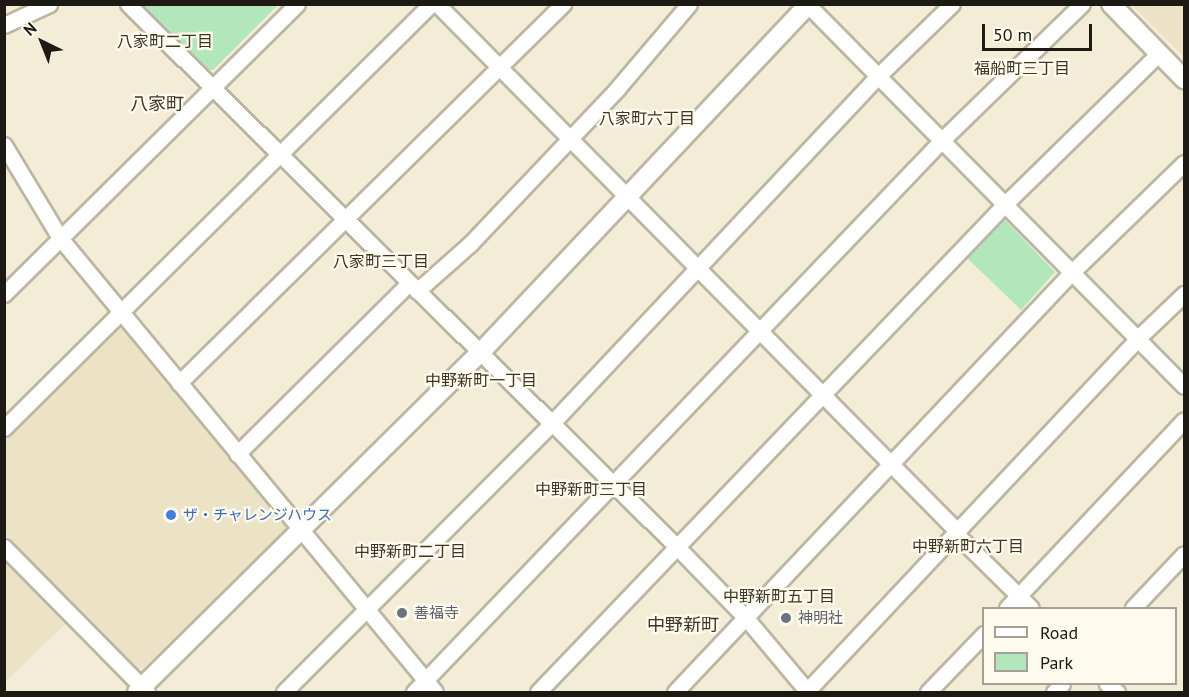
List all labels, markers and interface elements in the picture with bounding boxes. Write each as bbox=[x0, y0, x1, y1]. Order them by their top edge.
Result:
north arrow bbox=[12, 12, 72, 72]
scale bar bbox=[985, 12, 1094, 50]
text: N bbox=[19, 18, 40, 40]
text: 50 m bbox=[993, 23, 1032, 46]
district label: 八家町二丁目 bbox=[117, 31, 213, 51]
district label: 福船町三丁目 bbox=[974, 58, 1070, 78]
district label: 八家町 bbox=[130, 93, 184, 115]
district label: 八家町六丁目 bbox=[599, 108, 695, 128]
district label: 八家町三丁目 bbox=[333, 251, 429, 271]
district label: 中野新町一丁目 bbox=[425, 370, 537, 390]
district label: 中野新町三丁目 bbox=[535, 479, 647, 499]
place label: ザ・チャレンジハウス bbox=[183, 506, 333, 524]
marker: ザ・チャレンジハウス bbox=[164, 508, 178, 522]
district label: 中野新町六丁目 bbox=[912, 536, 1024, 556]
district label: 中野新町二丁目 bbox=[354, 541, 466, 561]
district label: 中野新町五丁目 bbox=[723, 586, 835, 606]
place label: 善福寺 bbox=[414, 604, 459, 622]
marker: 善福寺 bbox=[395, 606, 409, 620]
legend bbox=[982, 607, 1177, 685]
place label: 神明社 bbox=[798, 609, 843, 627]
marker: 神明社 bbox=[779, 611, 793, 625]
district label: 中野新町 bbox=[647, 614, 719, 636]
text: Road bbox=[1040, 621, 1078, 644]
text: Park bbox=[1040, 651, 1073, 674]

